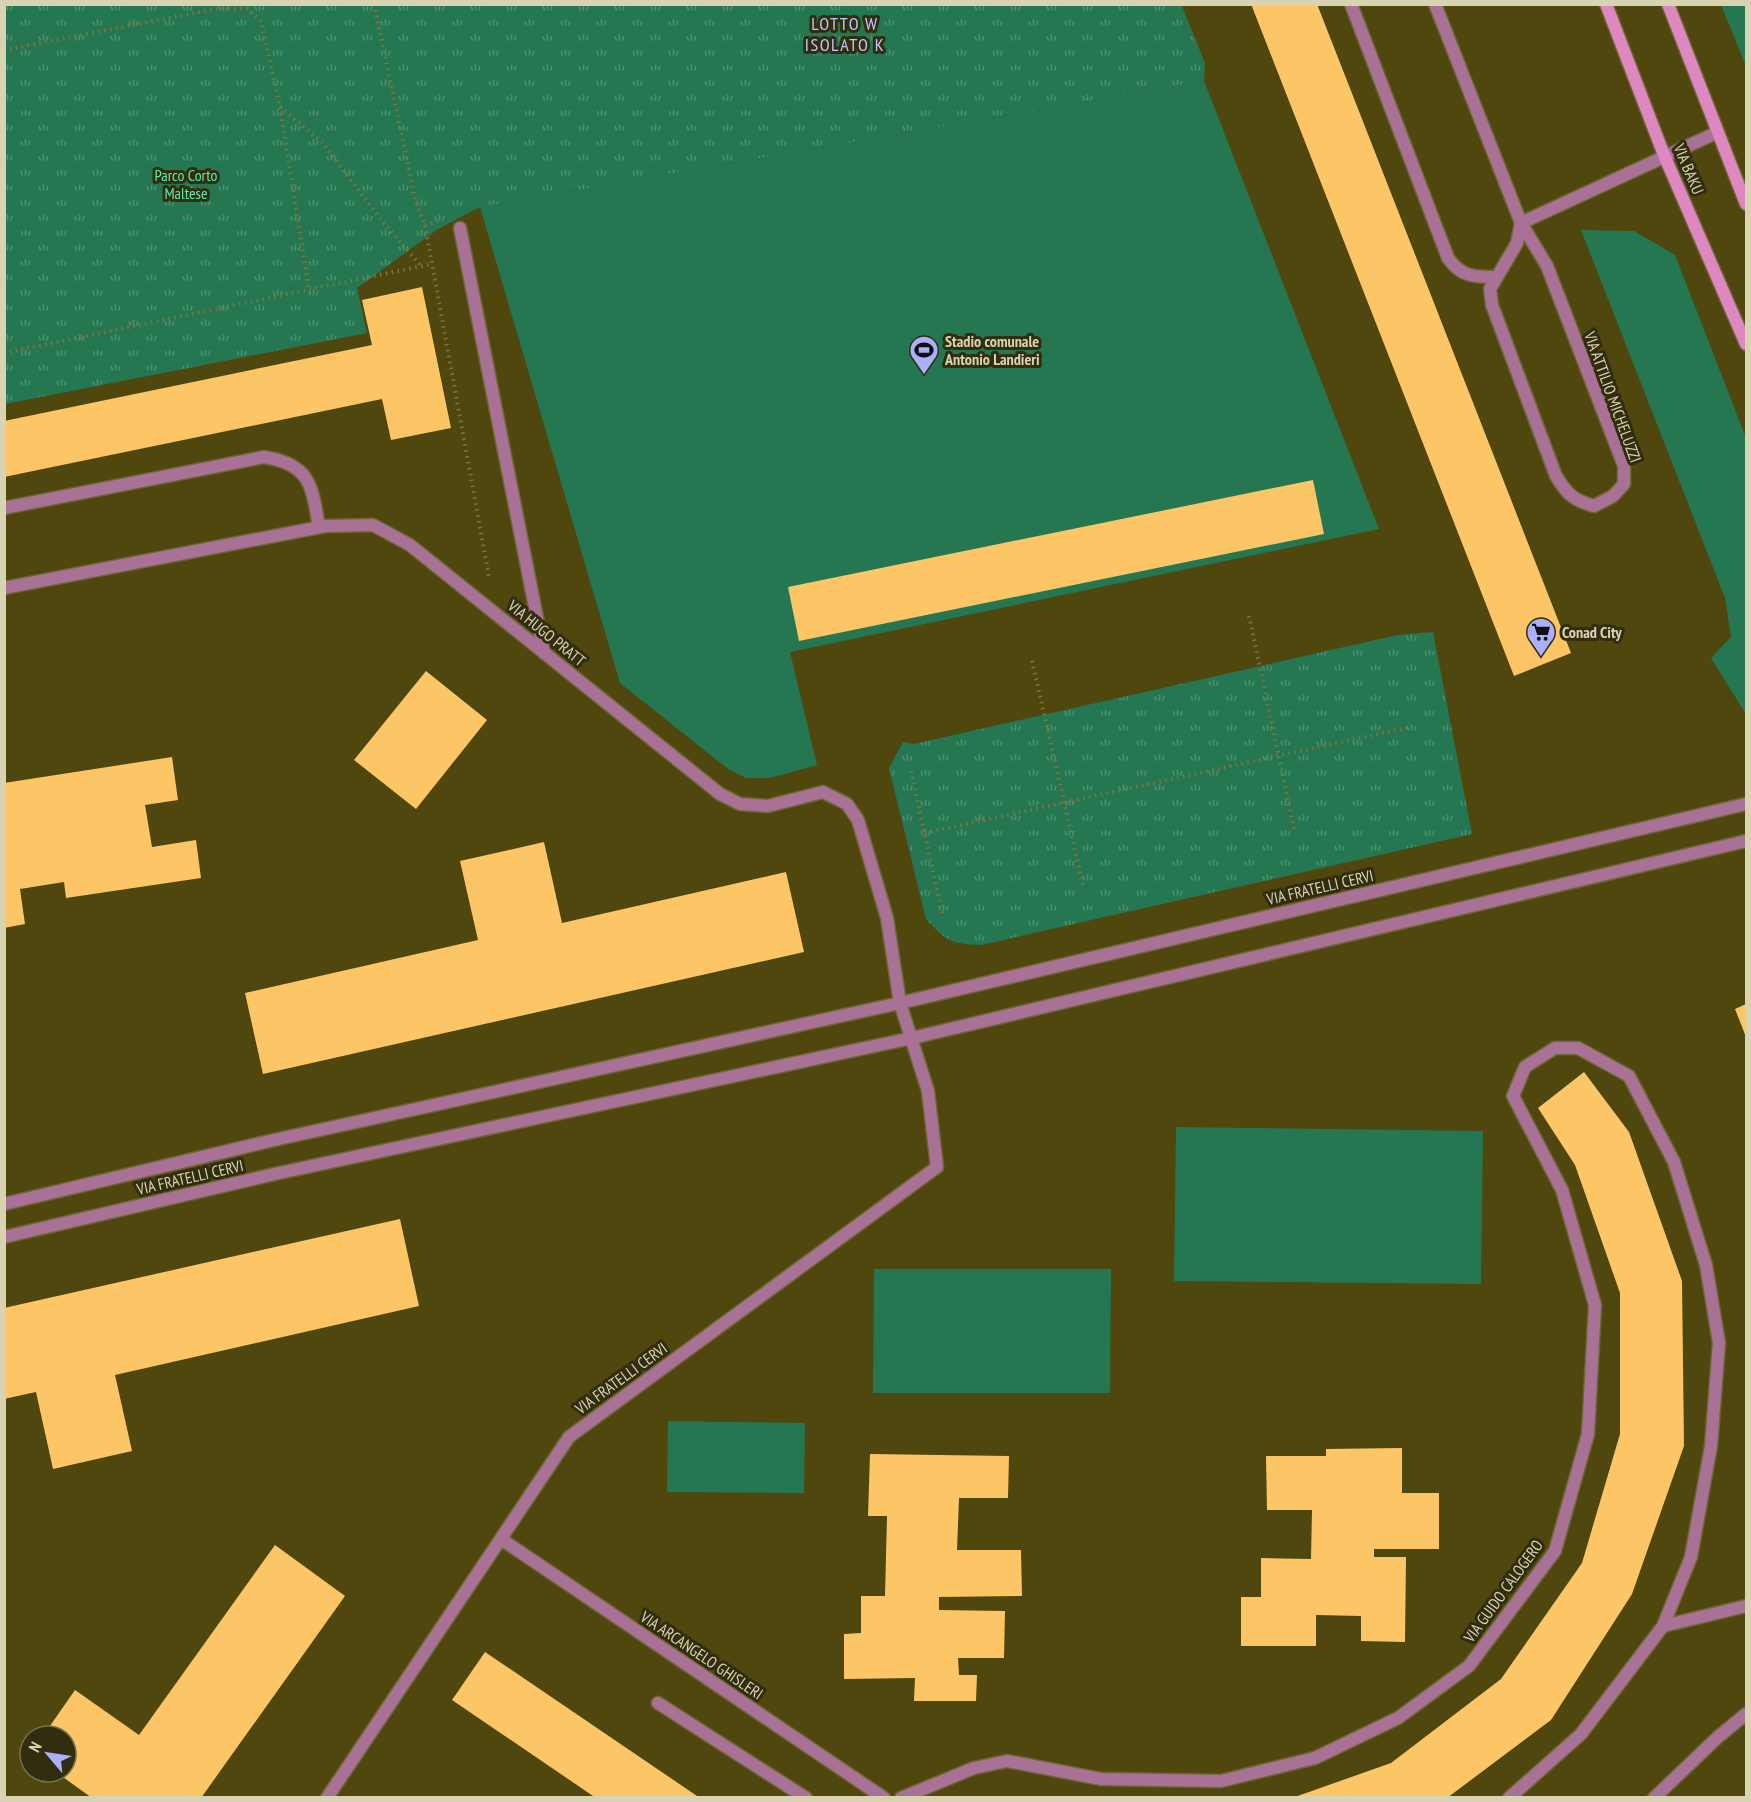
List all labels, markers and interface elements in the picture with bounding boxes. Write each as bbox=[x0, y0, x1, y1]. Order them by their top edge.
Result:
district label: LOTTO W ISOLATO K bbox=[805, 12, 885, 56]
street label: VIA BAKU bbox=[1669, 140, 1709, 197]
park label: Parco Corto Maltese bbox=[154, 165, 218, 203]
street label: VIA ATTILIO MICHELUZZI bbox=[1580, 328, 1646, 465]
place label: Stadio comunale Antonio Landieri bbox=[944, 331, 1040, 369]
sports icon: Stadio comunale Antonio Landieri bbox=[908, 334, 940, 376]
street label: VIA HUGO PRATT bbox=[503, 595, 590, 670]
supermarket icon: Conad City bbox=[1525, 616, 1557, 658]
place label: Conad City bbox=[1562, 622, 1622, 642]
street label: VIA FRATELLI CERVI bbox=[1264, 865, 1375, 909]
street label: VIA FRATELLI CERVI bbox=[134, 1155, 245, 1199]
street label: VIA FRATELLI CERVI bbox=[570, 1338, 671, 1419]
street label: VIA GUIDO CALOGERO bbox=[1459, 1536, 1547, 1647]
street label: VIA ARCANGELO GHISLERI bbox=[636, 1606, 767, 1703]
north arrow bbox=[18, 1724, 78, 1784]
text: N bbox=[24, 1738, 46, 1755]

